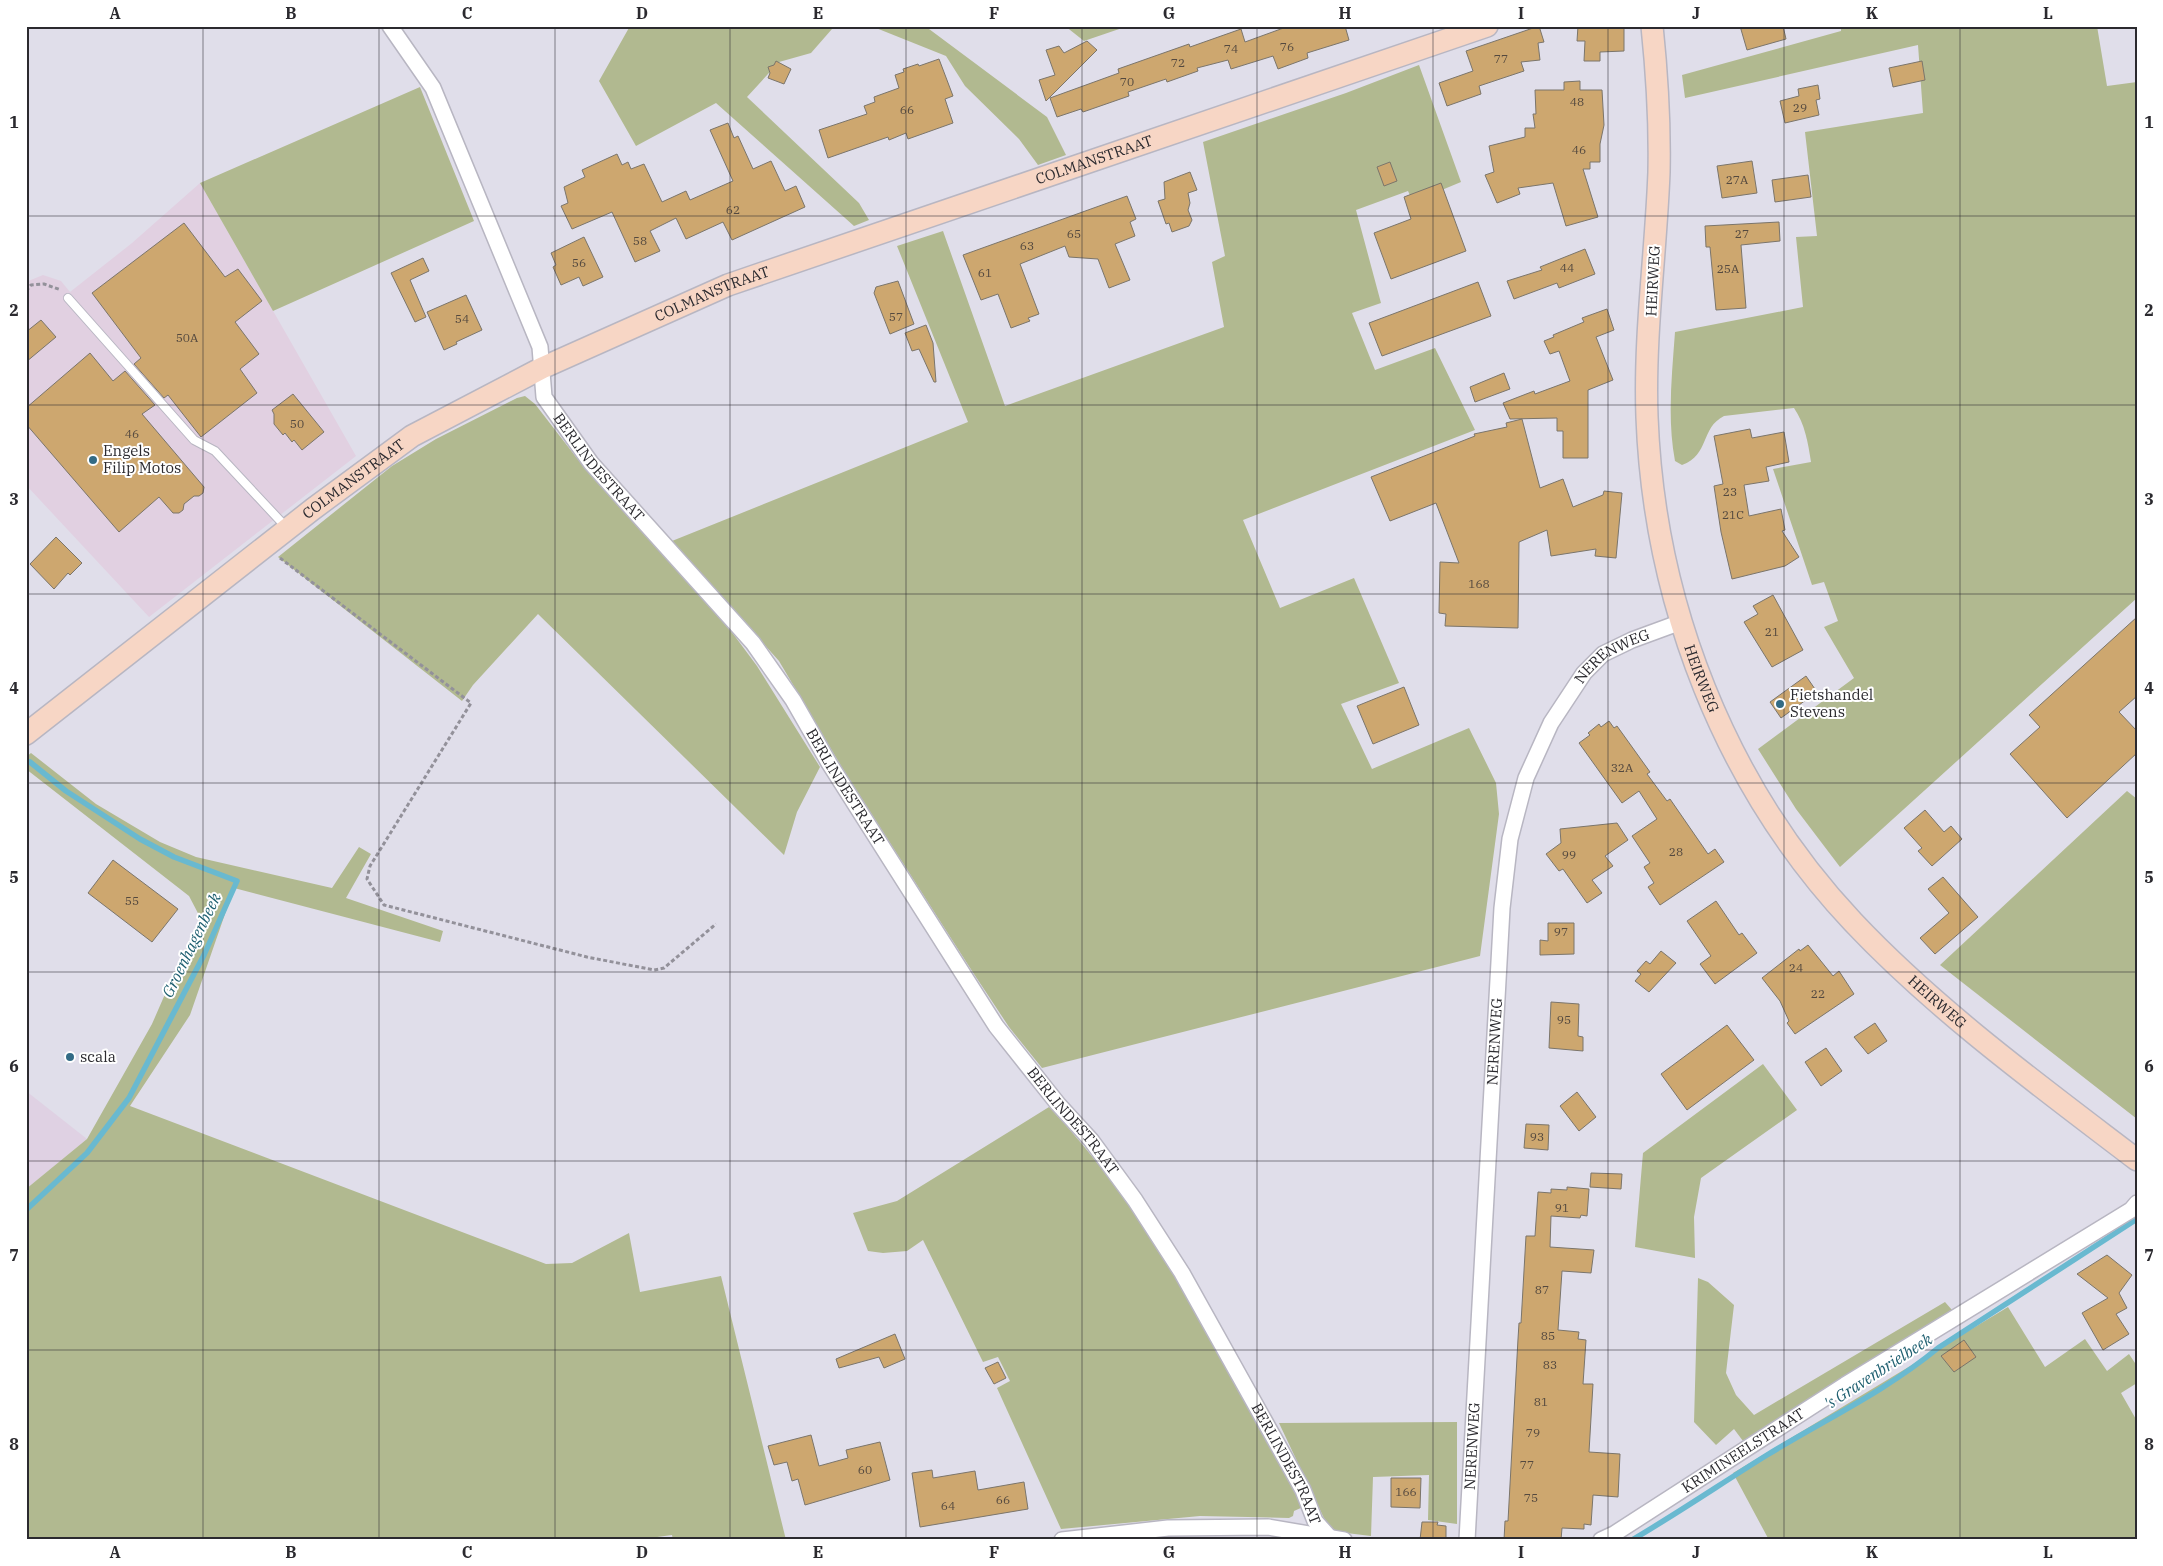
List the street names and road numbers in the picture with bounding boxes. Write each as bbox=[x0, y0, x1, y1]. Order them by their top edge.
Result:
street label: COLMANSTRAAT bbox=[1033, 131, 1155, 188]
street label: HEIRWEG bbox=[1641, 245, 1664, 317]
street label: COLMANSTRAAT bbox=[651, 261, 772, 326]
street label: BERLINDESTRAAT bbox=[549, 409, 649, 525]
street label: COLMANSTRAAT bbox=[298, 435, 408, 523]
street label: NERENWEG bbox=[1570, 624, 1652, 687]
street label: HEIRWEG bbox=[1680, 642, 1724, 715]
street label: BERLINDESTRAAT bbox=[802, 725, 889, 849]
street label: HEIRWEG bbox=[1904, 971, 1971, 1032]
street label: NERENWEG bbox=[1482, 997, 1506, 1086]
street label: BERLINDESTRAAT bbox=[1023, 1063, 1123, 1178]
street label: BERLINDESTRAAT bbox=[1247, 1400, 1325, 1527]
street label: NERENWEG bbox=[1460, 1402, 1484, 1490]
street label: KRIMINEELSTRAAT bbox=[1678, 1404, 1808, 1497]

